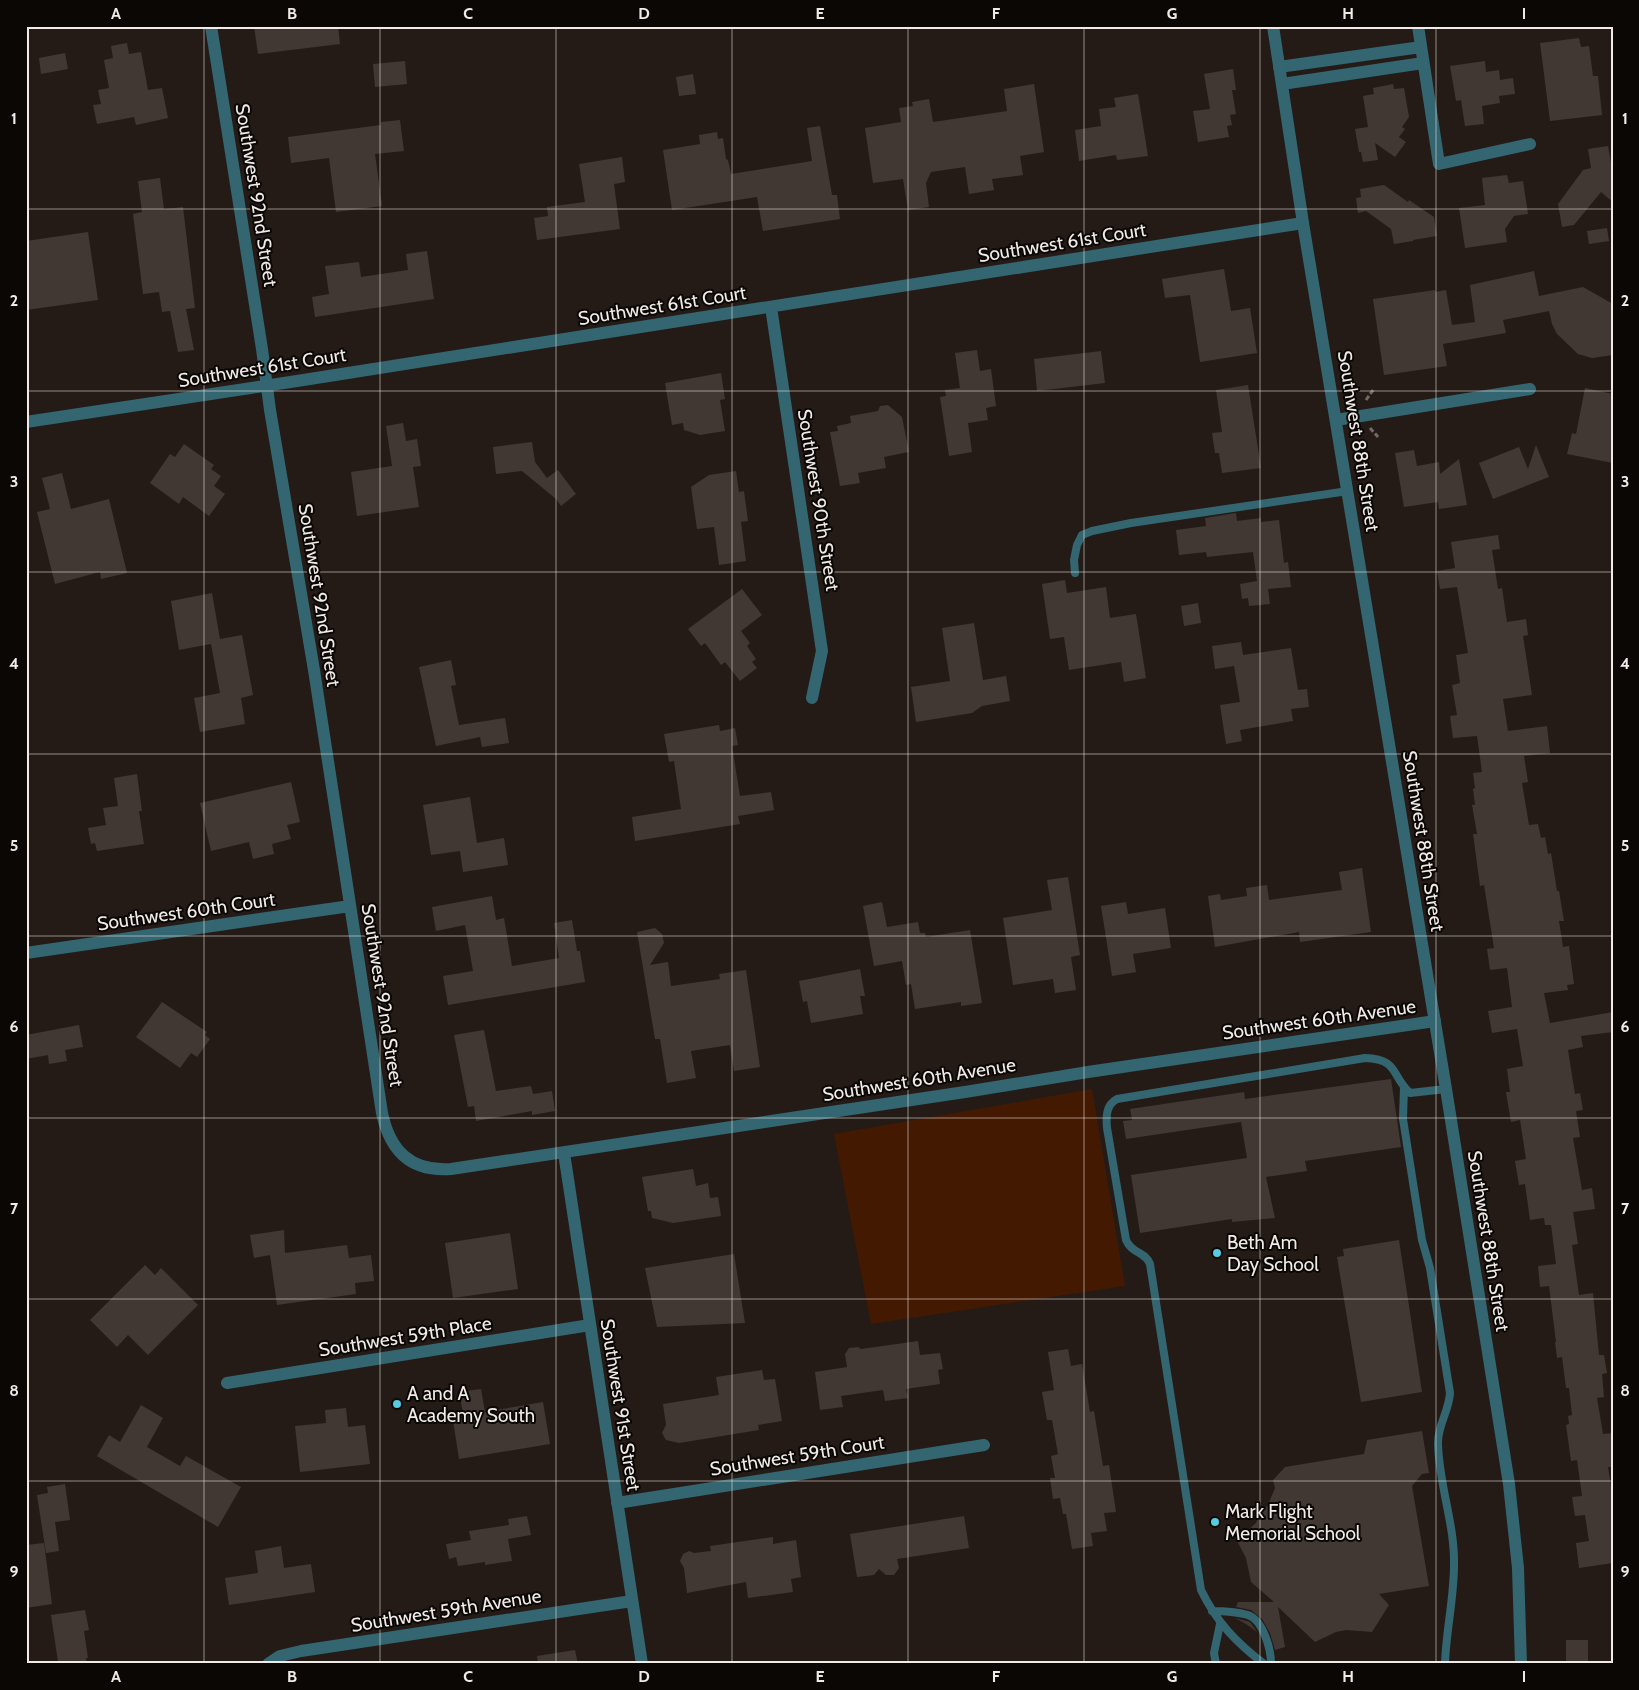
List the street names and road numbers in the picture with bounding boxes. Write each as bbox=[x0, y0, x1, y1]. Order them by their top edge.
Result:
street label: Southwest 92nd Street bbox=[231, 102, 282, 289]
street label: Southwest 61st Court bbox=[977, 218, 1148, 267]
street label: Southwest 61st Court bbox=[577, 281, 748, 330]
street label: Southwest 61st Court bbox=[177, 343, 348, 392]
street label: Southwest 88th Street bbox=[1333, 349, 1384, 534]
street label: Southwest 90th Street bbox=[793, 407, 844, 593]
street label: Southwest 92nd Street bbox=[294, 502, 345, 689]
street label: Southwest 88th Street bbox=[1398, 749, 1449, 934]
street label: Southwest 60th Court bbox=[96, 888, 277, 935]
street label: Southwest 92nd Street bbox=[357, 902, 408, 1089]
street label: Southwest 60th Avenue bbox=[1221, 994, 1418, 1044]
street label: Southwest 60th Avenue bbox=[821, 1053, 1018, 1106]
street label: Southwest 88th Street bbox=[1463, 1149, 1514, 1334]
street label: Southwest 59th Place bbox=[317, 1311, 493, 1362]
street label: Southwest 91st Street bbox=[596, 1317, 646, 1494]
street label: Southwest 59th Court bbox=[708, 1430, 887, 1481]
street label: Southwest 59th Avenue bbox=[349, 1584, 543, 1637]

